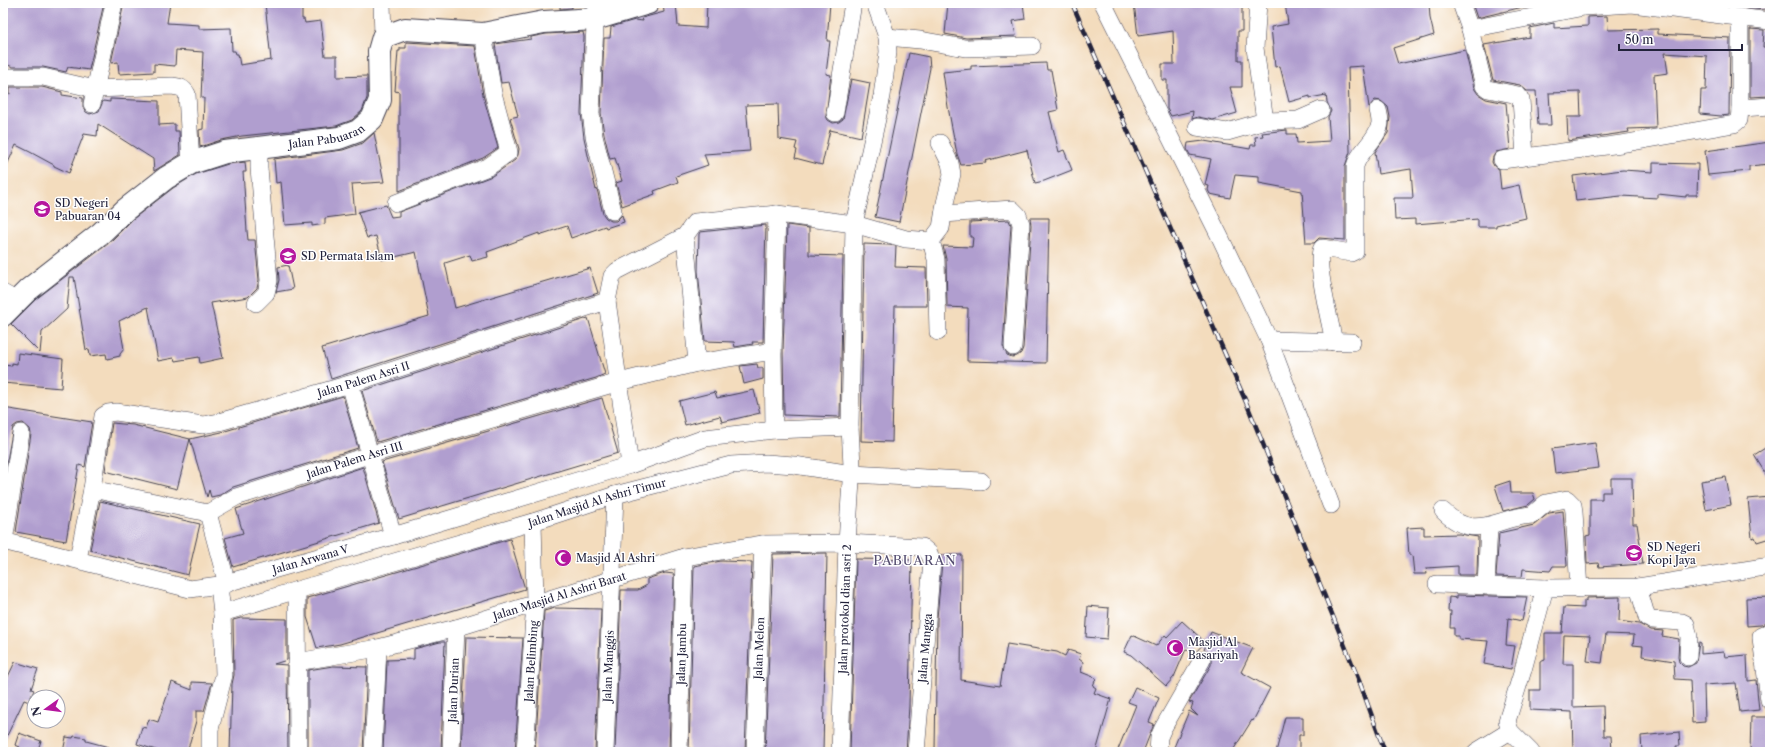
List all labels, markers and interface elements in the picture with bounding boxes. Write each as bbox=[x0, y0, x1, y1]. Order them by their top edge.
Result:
scale bar bbox=[1619, 26, 1742, 52]
text: 50 m bbox=[1625, 32, 1654, 47]
street label: Jalan Pabuaran bbox=[286, 121, 368, 151]
place label: SD Negeri Pabuaran 04 bbox=[55, 196, 121, 223]
school or university icon: SD Negeri Pabuaran 04 bbox=[32, 199, 52, 219]
school or university icon: SD Permata Islam bbox=[278, 246, 298, 266]
place label: SD Permata Islam bbox=[301, 249, 395, 263]
street label: Jalan Palem Asri II bbox=[314, 358, 411, 401]
street label: Jalan Palem Asri III bbox=[303, 439, 404, 482]
street label: Jalan Masjid Al Ashri Timur bbox=[525, 475, 668, 531]
place label: SD Negeri Kopi Jaya bbox=[1647, 540, 1701, 567]
street label: Jalan Arwana V bbox=[269, 542, 351, 577]
school or university icon: SD Negeri Kopi Jaya bbox=[1624, 543, 1644, 563]
street label: Jalan protokol dian asri 2 bbox=[836, 544, 854, 676]
mosque icon: Masjid Al Ashri bbox=[553, 548, 573, 568]
place label: Masjid Al Ashri bbox=[576, 551, 656, 565]
district label: PABUARAN bbox=[873, 552, 957, 568]
street label: Jalan Masjid Al Ashri Barat bbox=[489, 569, 628, 624]
street label: Jalan Mangga bbox=[915, 613, 935, 685]
street label: Jalan Melon bbox=[751, 617, 767, 682]
street label: Jalan Belimbing bbox=[521, 620, 541, 705]
street label: Jalan Jambu bbox=[674, 623, 689, 687]
street label: Jalan Manggis bbox=[600, 630, 617, 704]
place label: Masjid Al Basariyah bbox=[1188, 635, 1239, 662]
mosque icon: Masjid Al Basariyah bbox=[1165, 638, 1185, 658]
street label: Jalan Durian bbox=[445, 657, 462, 725]
north arrow bbox=[26, 689, 66, 729]
text: N bbox=[28, 705, 44, 718]

